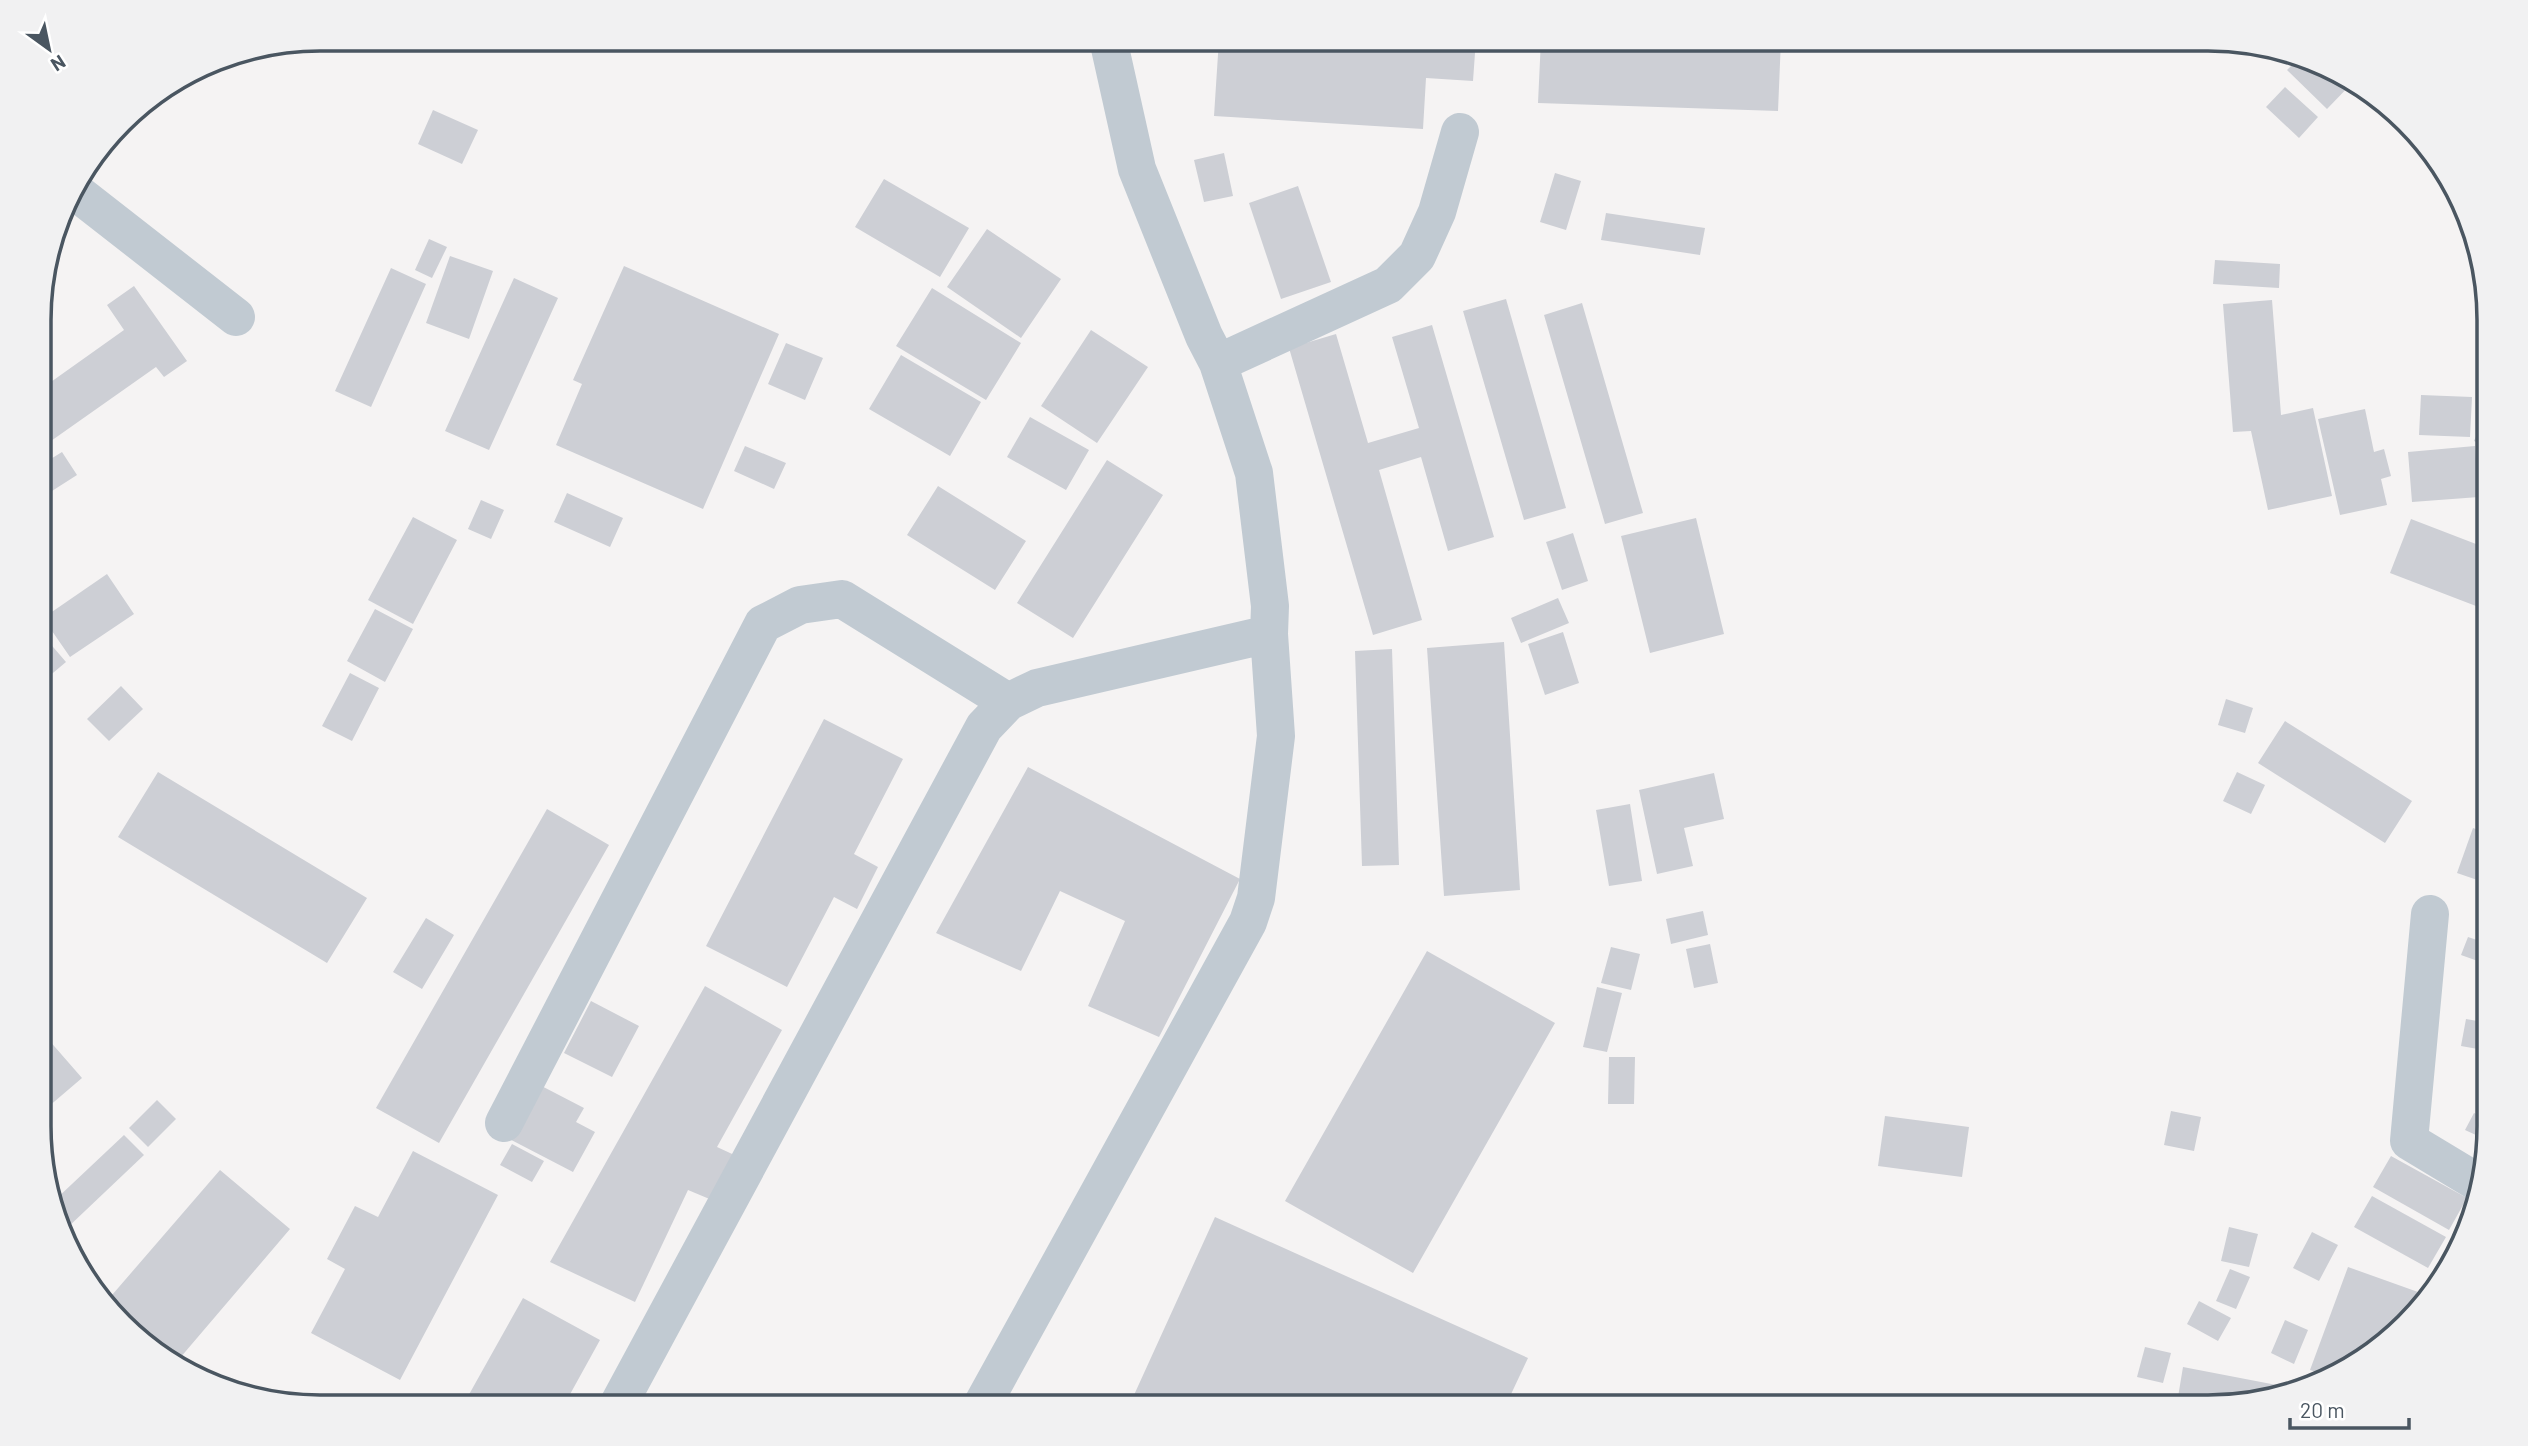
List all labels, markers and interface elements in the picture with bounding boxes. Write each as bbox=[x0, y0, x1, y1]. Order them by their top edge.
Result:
north arrow bbox=[14, 14, 84, 84]
text: N bbox=[47, 51, 70, 77]
scale bar bbox=[2290, 1386, 2409, 1430]
text: 20 m bbox=[2300, 1397, 2345, 1422]

